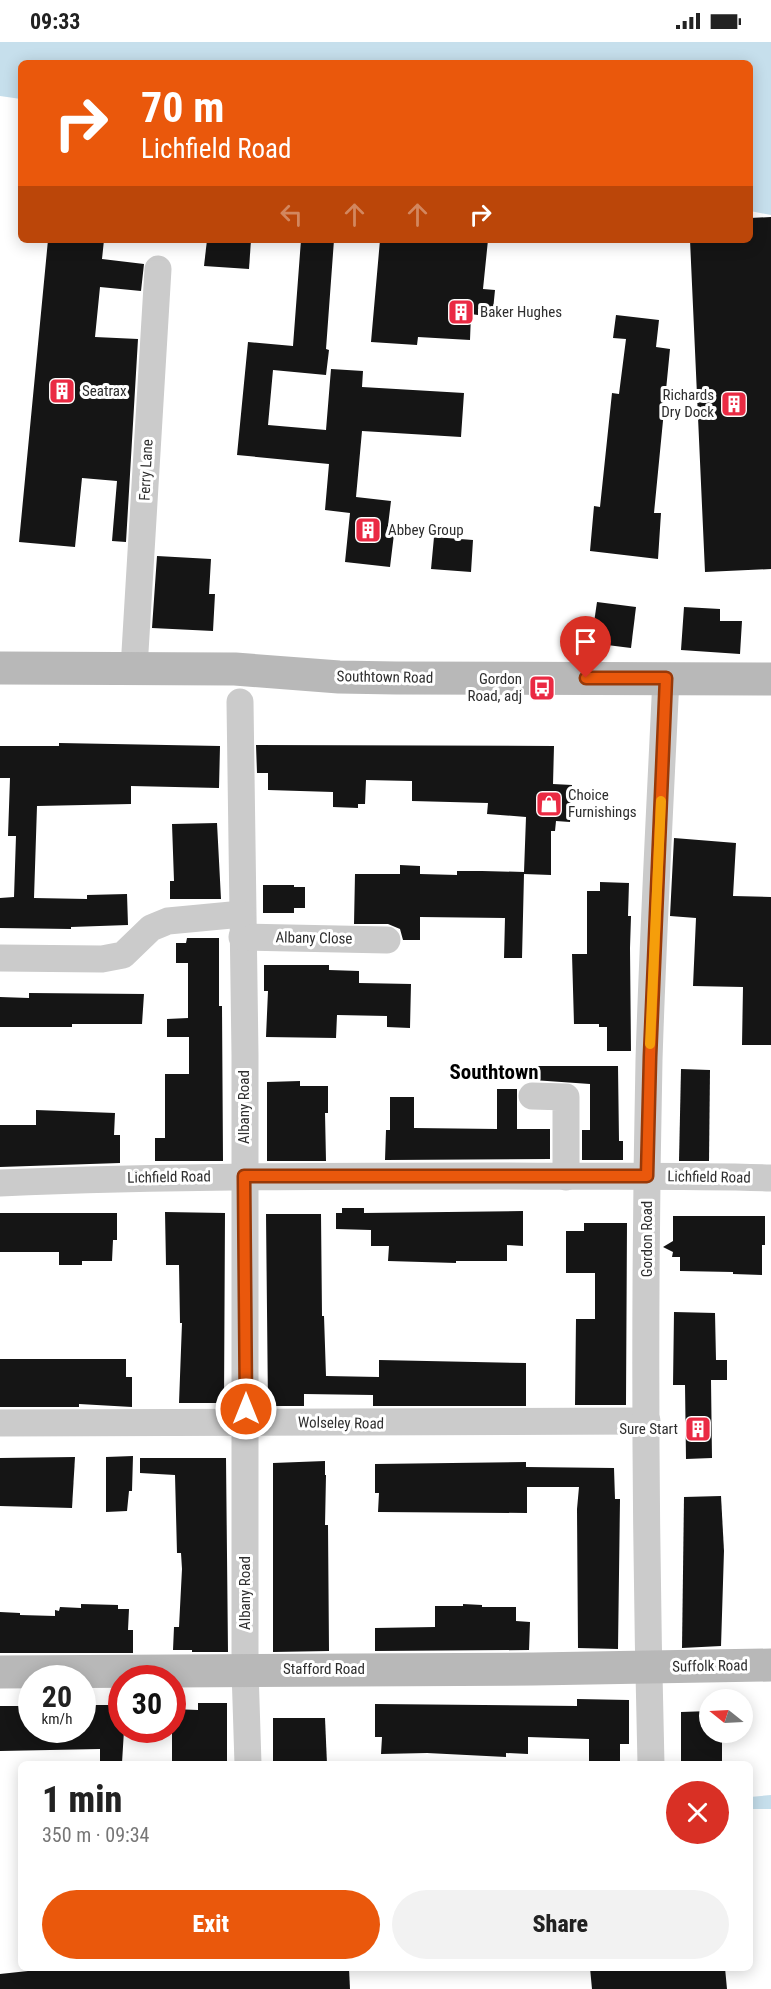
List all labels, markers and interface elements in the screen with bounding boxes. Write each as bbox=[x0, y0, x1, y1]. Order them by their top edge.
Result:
text: 09:33 bbox=[30, 9, 81, 34]
text: 70 m bbox=[141, 83, 224, 132]
icon: right bbox=[42, 84, 120, 162]
text: Lichfield Road bbox=[141, 133, 291, 165]
icon: left bbox=[275, 198, 308, 231]
icon: ahead bbox=[338, 198, 371, 231]
icon: ahead bbox=[401, 198, 434, 231]
icon: right bbox=[464, 198, 497, 231]
building icon: Baker Hughes bbox=[446, 297, 476, 327]
place label: Baker Hughes bbox=[480, 303, 562, 321]
building icon: Seatrax bbox=[47, 376, 77, 406]
place label: Seatrax bbox=[82, 382, 127, 400]
place label: Richards Dry Dock bbox=[661, 386, 714, 421]
building icon: Richards Dry Dock bbox=[719, 389, 749, 419]
street label: Ferry Lane bbox=[135, 439, 157, 501]
building icon: Abbey Group bbox=[353, 515, 383, 545]
place label: Abbey Group bbox=[388, 521, 464, 539]
pin bbox=[560, 616, 611, 678]
icon: arrive bbox=[569, 625, 602, 658]
street label: Southtown Road bbox=[337, 667, 433, 687]
place label: Gordon Road, adj bbox=[468, 670, 522, 705]
bus stop icon: Gordon Road, adj bbox=[527, 673, 557, 703]
place label: Choice Furnishings bbox=[568, 786, 637, 821]
shop icon: Choice Furnishings bbox=[534, 789, 564, 819]
street label: Albany Close bbox=[275, 928, 353, 948]
district label: Southtown bbox=[449, 1060, 539, 1084]
street label: Albany Road bbox=[235, 1070, 253, 1144]
street label: Lichfield Road bbox=[127, 1167, 211, 1187]
street label: Lichfield Road bbox=[667, 1167, 751, 1187]
street label: Gordon Road bbox=[638, 1201, 656, 1277]
position arrow bbox=[214, 1377, 278, 1441]
street label: Wolseley Road bbox=[298, 1413, 384, 1433]
building icon: Sure Start bbox=[683, 1414, 713, 1444]
place label: Sure Start bbox=[619, 1420, 678, 1438]
street label: Albany Road bbox=[236, 1556, 254, 1630]
street label: Suffolk Road bbox=[672, 1656, 748, 1676]
street label: Stafford Road bbox=[283, 1660, 365, 1678]
speed limit sign: 30 bbox=[108, 1665, 186, 1743]
text: 20 bbox=[42, 1679, 72, 1714]
north arrow bbox=[699, 1689, 753, 1743]
map controls bbox=[699, 1689, 753, 1743]
text: km/h bbox=[42, 1710, 72, 1728]
text: 1 min bbox=[42, 1779, 122, 1821]
button: close bbox=[666, 1781, 729, 1844]
text: 350 m · 09:34 bbox=[42, 1823, 149, 1847]
button: Exit bbox=[42, 1890, 380, 1959]
button: Share bbox=[392, 1890, 729, 1959]

